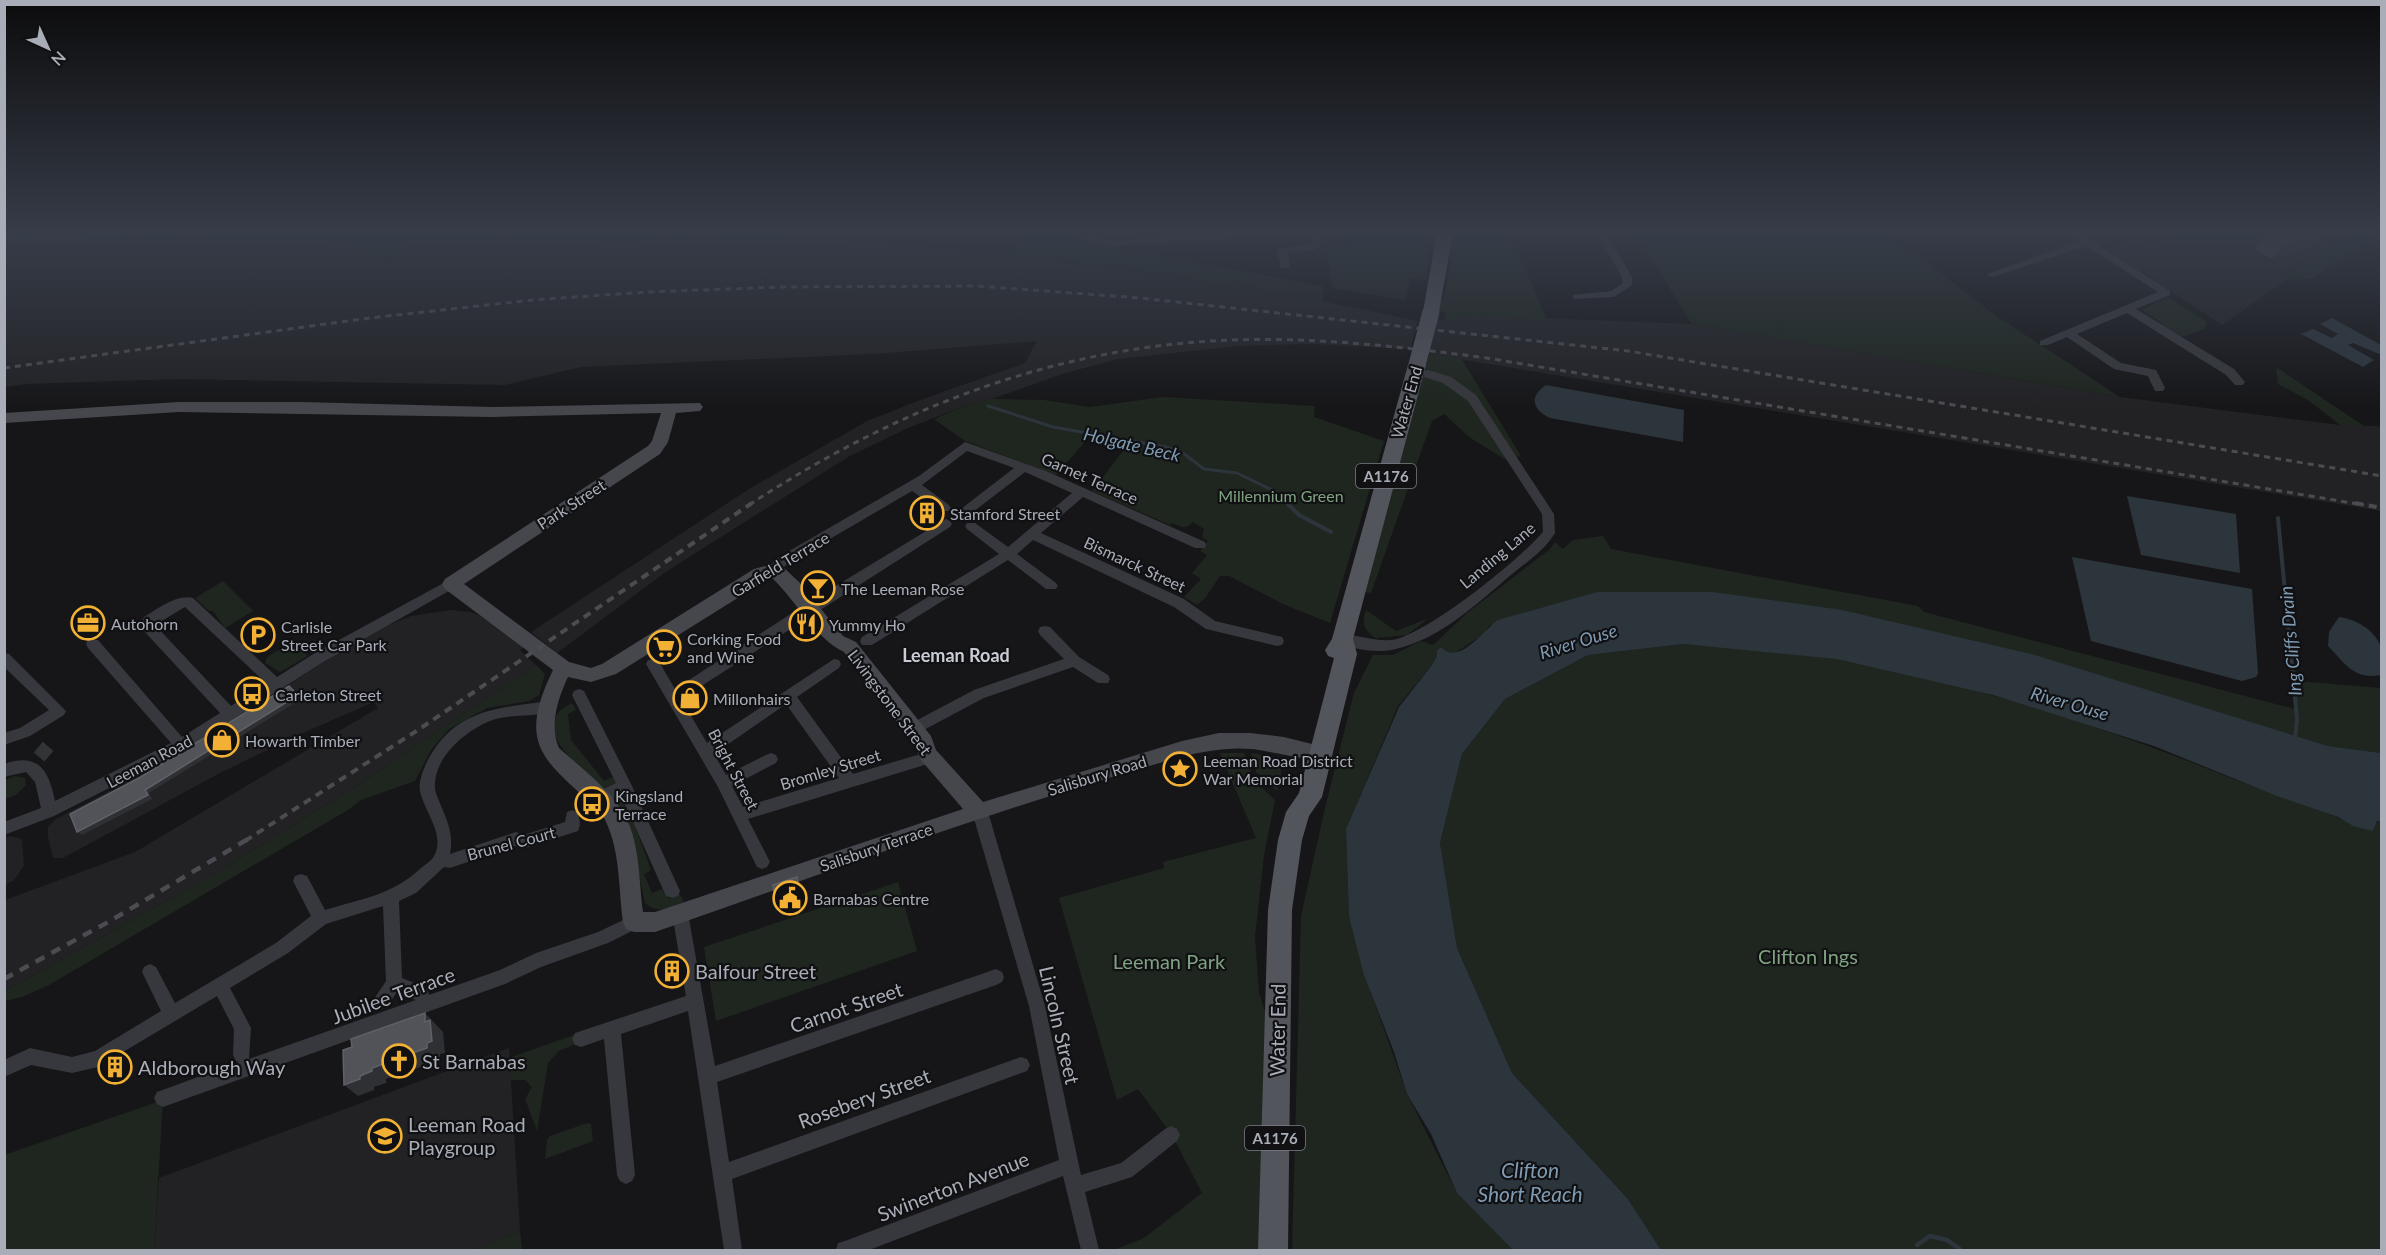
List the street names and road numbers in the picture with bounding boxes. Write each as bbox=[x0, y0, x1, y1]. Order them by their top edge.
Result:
street label: Water End bbox=[1387, 364, 1425, 440]
street label: Garnet Terrace bbox=[1039, 448, 1141, 508]
road number: A1176 bbox=[1356, 464, 1416, 488]
street label: Park Street bbox=[533, 475, 609, 533]
street label: Landing Lane bbox=[1455, 518, 1539, 592]
street label: Garfield Terrace bbox=[728, 527, 832, 601]
street label: Bismarck Street bbox=[1081, 532, 1189, 596]
street label: Livingstone Street bbox=[844, 646, 936, 759]
street label: Bright Street bbox=[705, 725, 763, 813]
street label: Leeman Road bbox=[103, 731, 195, 791]
street label: Bromley Street bbox=[777, 745, 883, 793]
street label: Salisbury Road bbox=[1045, 751, 1149, 799]
street label: Salisbury Terrace bbox=[817, 819, 935, 875]
street label: Brunel Court bbox=[465, 822, 557, 864]
street label: Jubilee Terrace bbox=[328, 962, 458, 1028]
street label: Lincoln Street bbox=[1035, 964, 1085, 1086]
street label: Carnot Street bbox=[786, 976, 906, 1038]
street label: Water End bbox=[1264, 983, 1290, 1077]
street label: Rosebery Street bbox=[795, 1063, 933, 1133]
road number: A1176 bbox=[1245, 1126, 1305, 1150]
street label: Swinerton Avenue bbox=[874, 1146, 1032, 1226]

